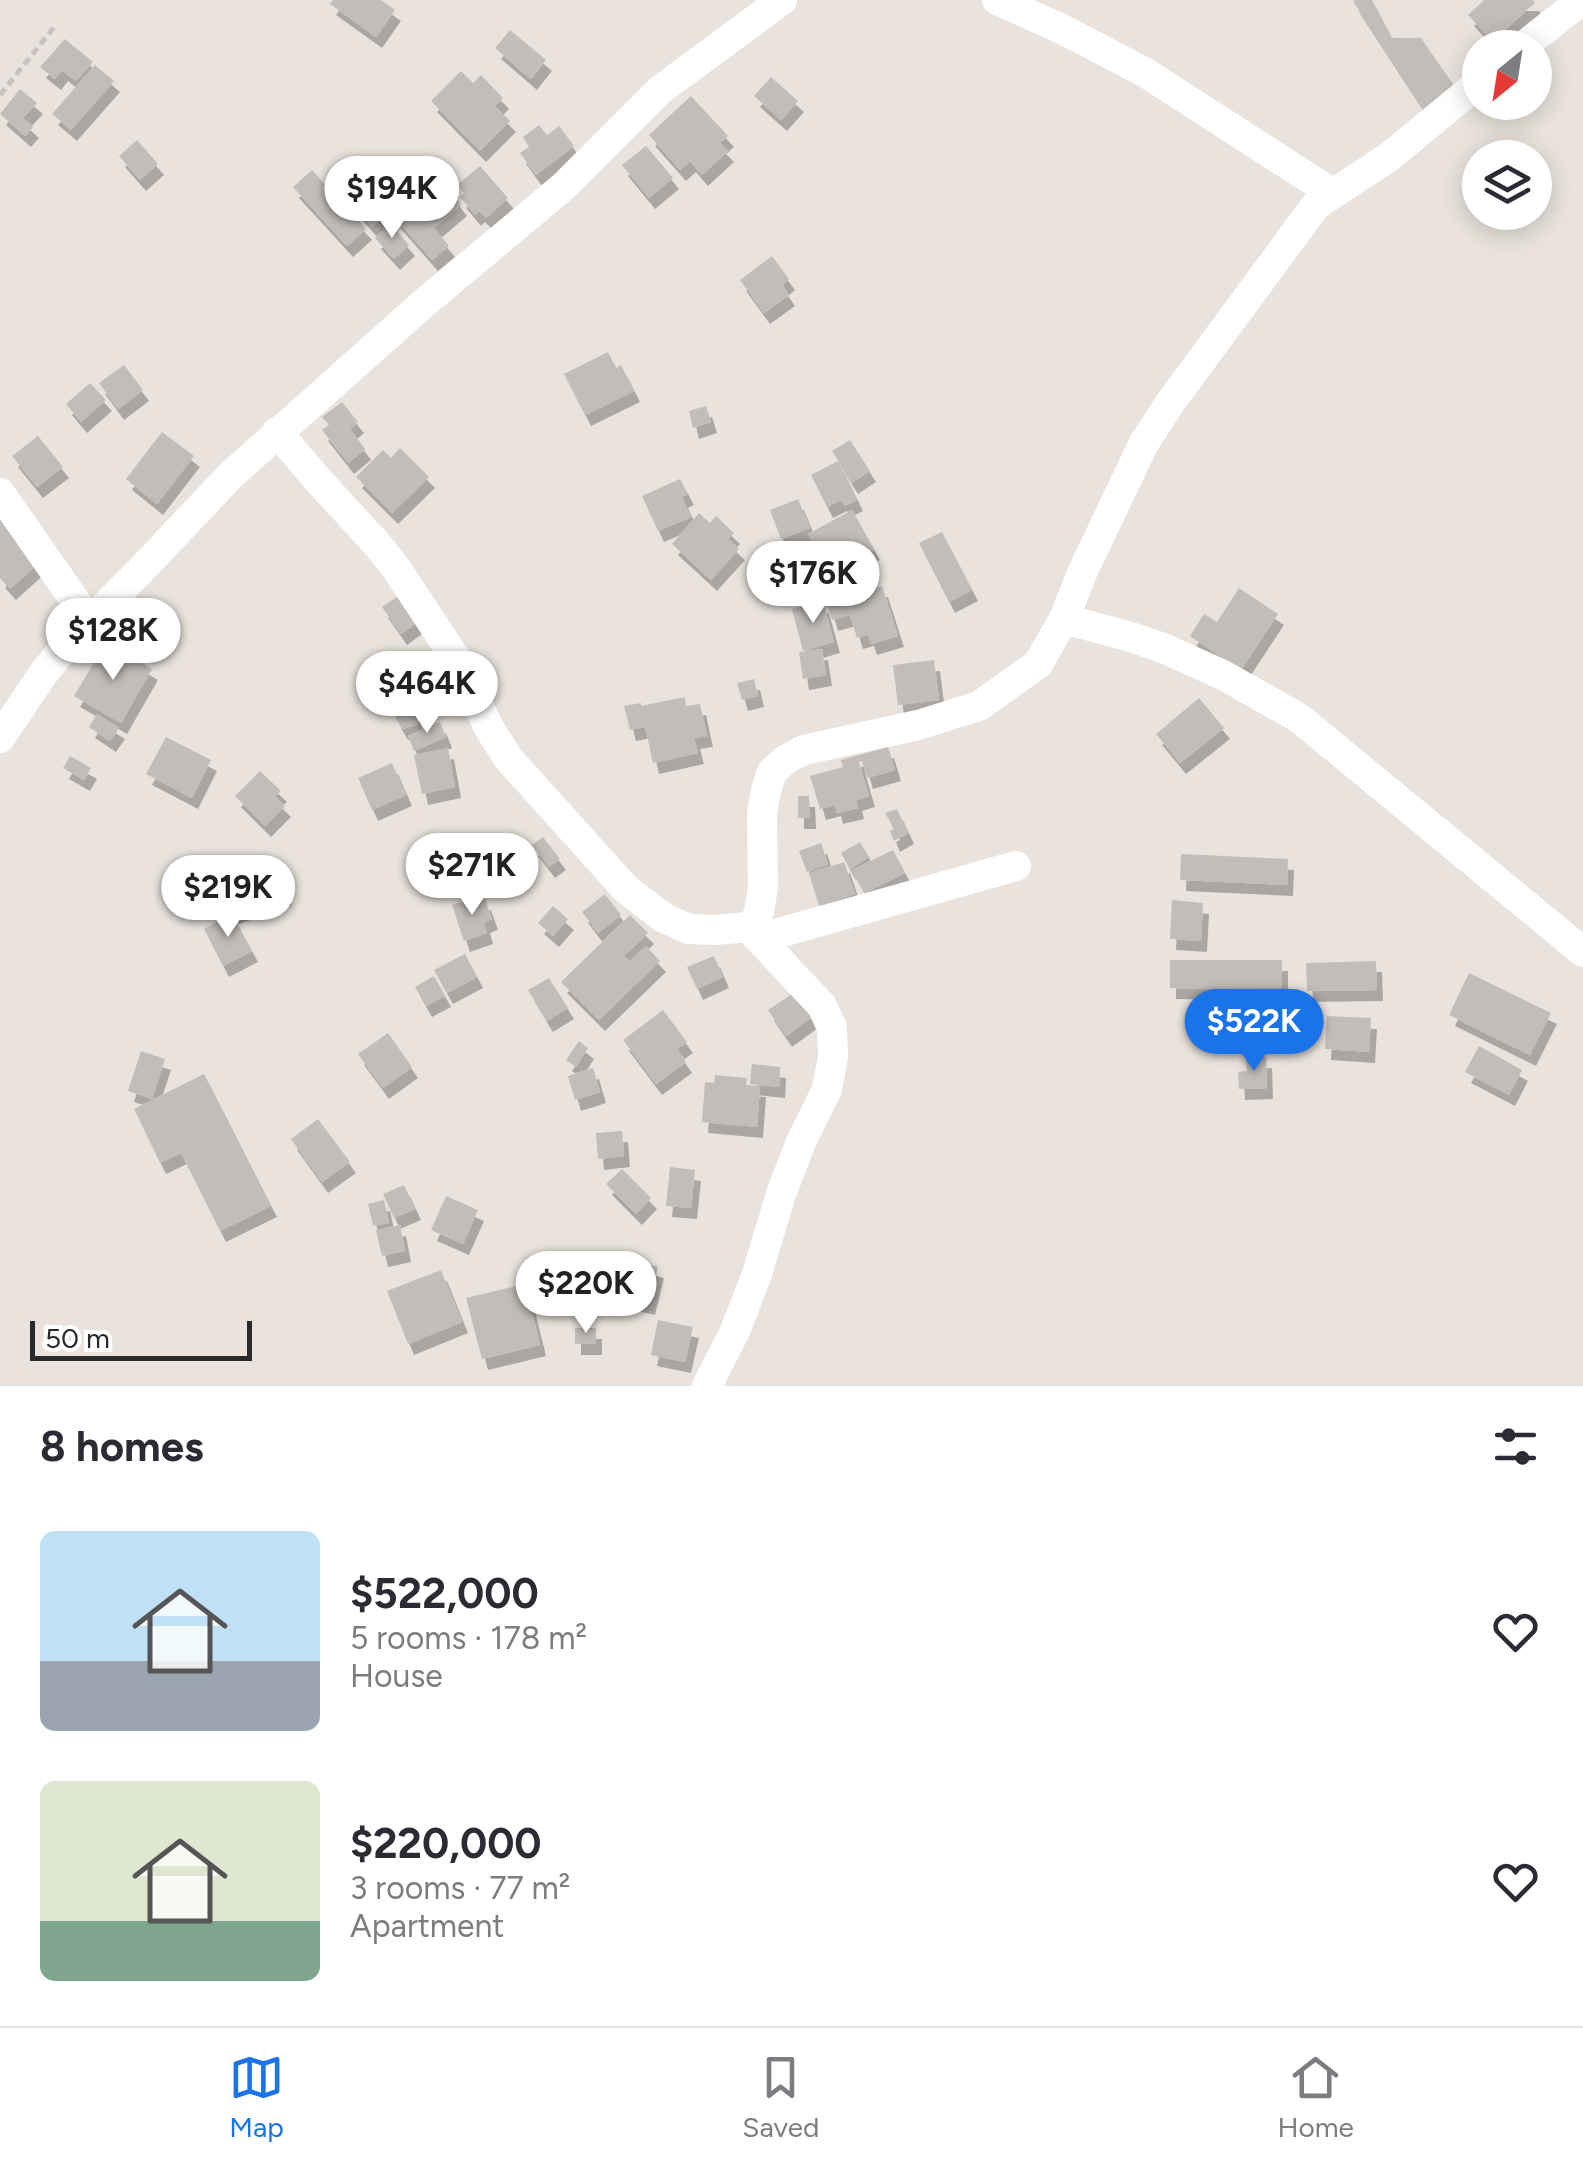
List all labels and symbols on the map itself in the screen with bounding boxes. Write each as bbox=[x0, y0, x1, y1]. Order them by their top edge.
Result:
north arrow bbox=[1462, 30, 1552, 120]
pin: $194K bbox=[322, 156, 462, 241]
pin: $176K bbox=[743, 541, 883, 626]
pin: $128K bbox=[43, 598, 183, 683]
pin: $464K bbox=[357, 651, 497, 736]
pin: $271K bbox=[402, 833, 542, 918]
pin: $219K bbox=[158, 855, 298, 940]
pin: $522K bbox=[1184, 989, 1324, 1074]
pin: $220K bbox=[516, 1251, 656, 1336]
scale bar bbox=[30, 1316, 252, 1360]

